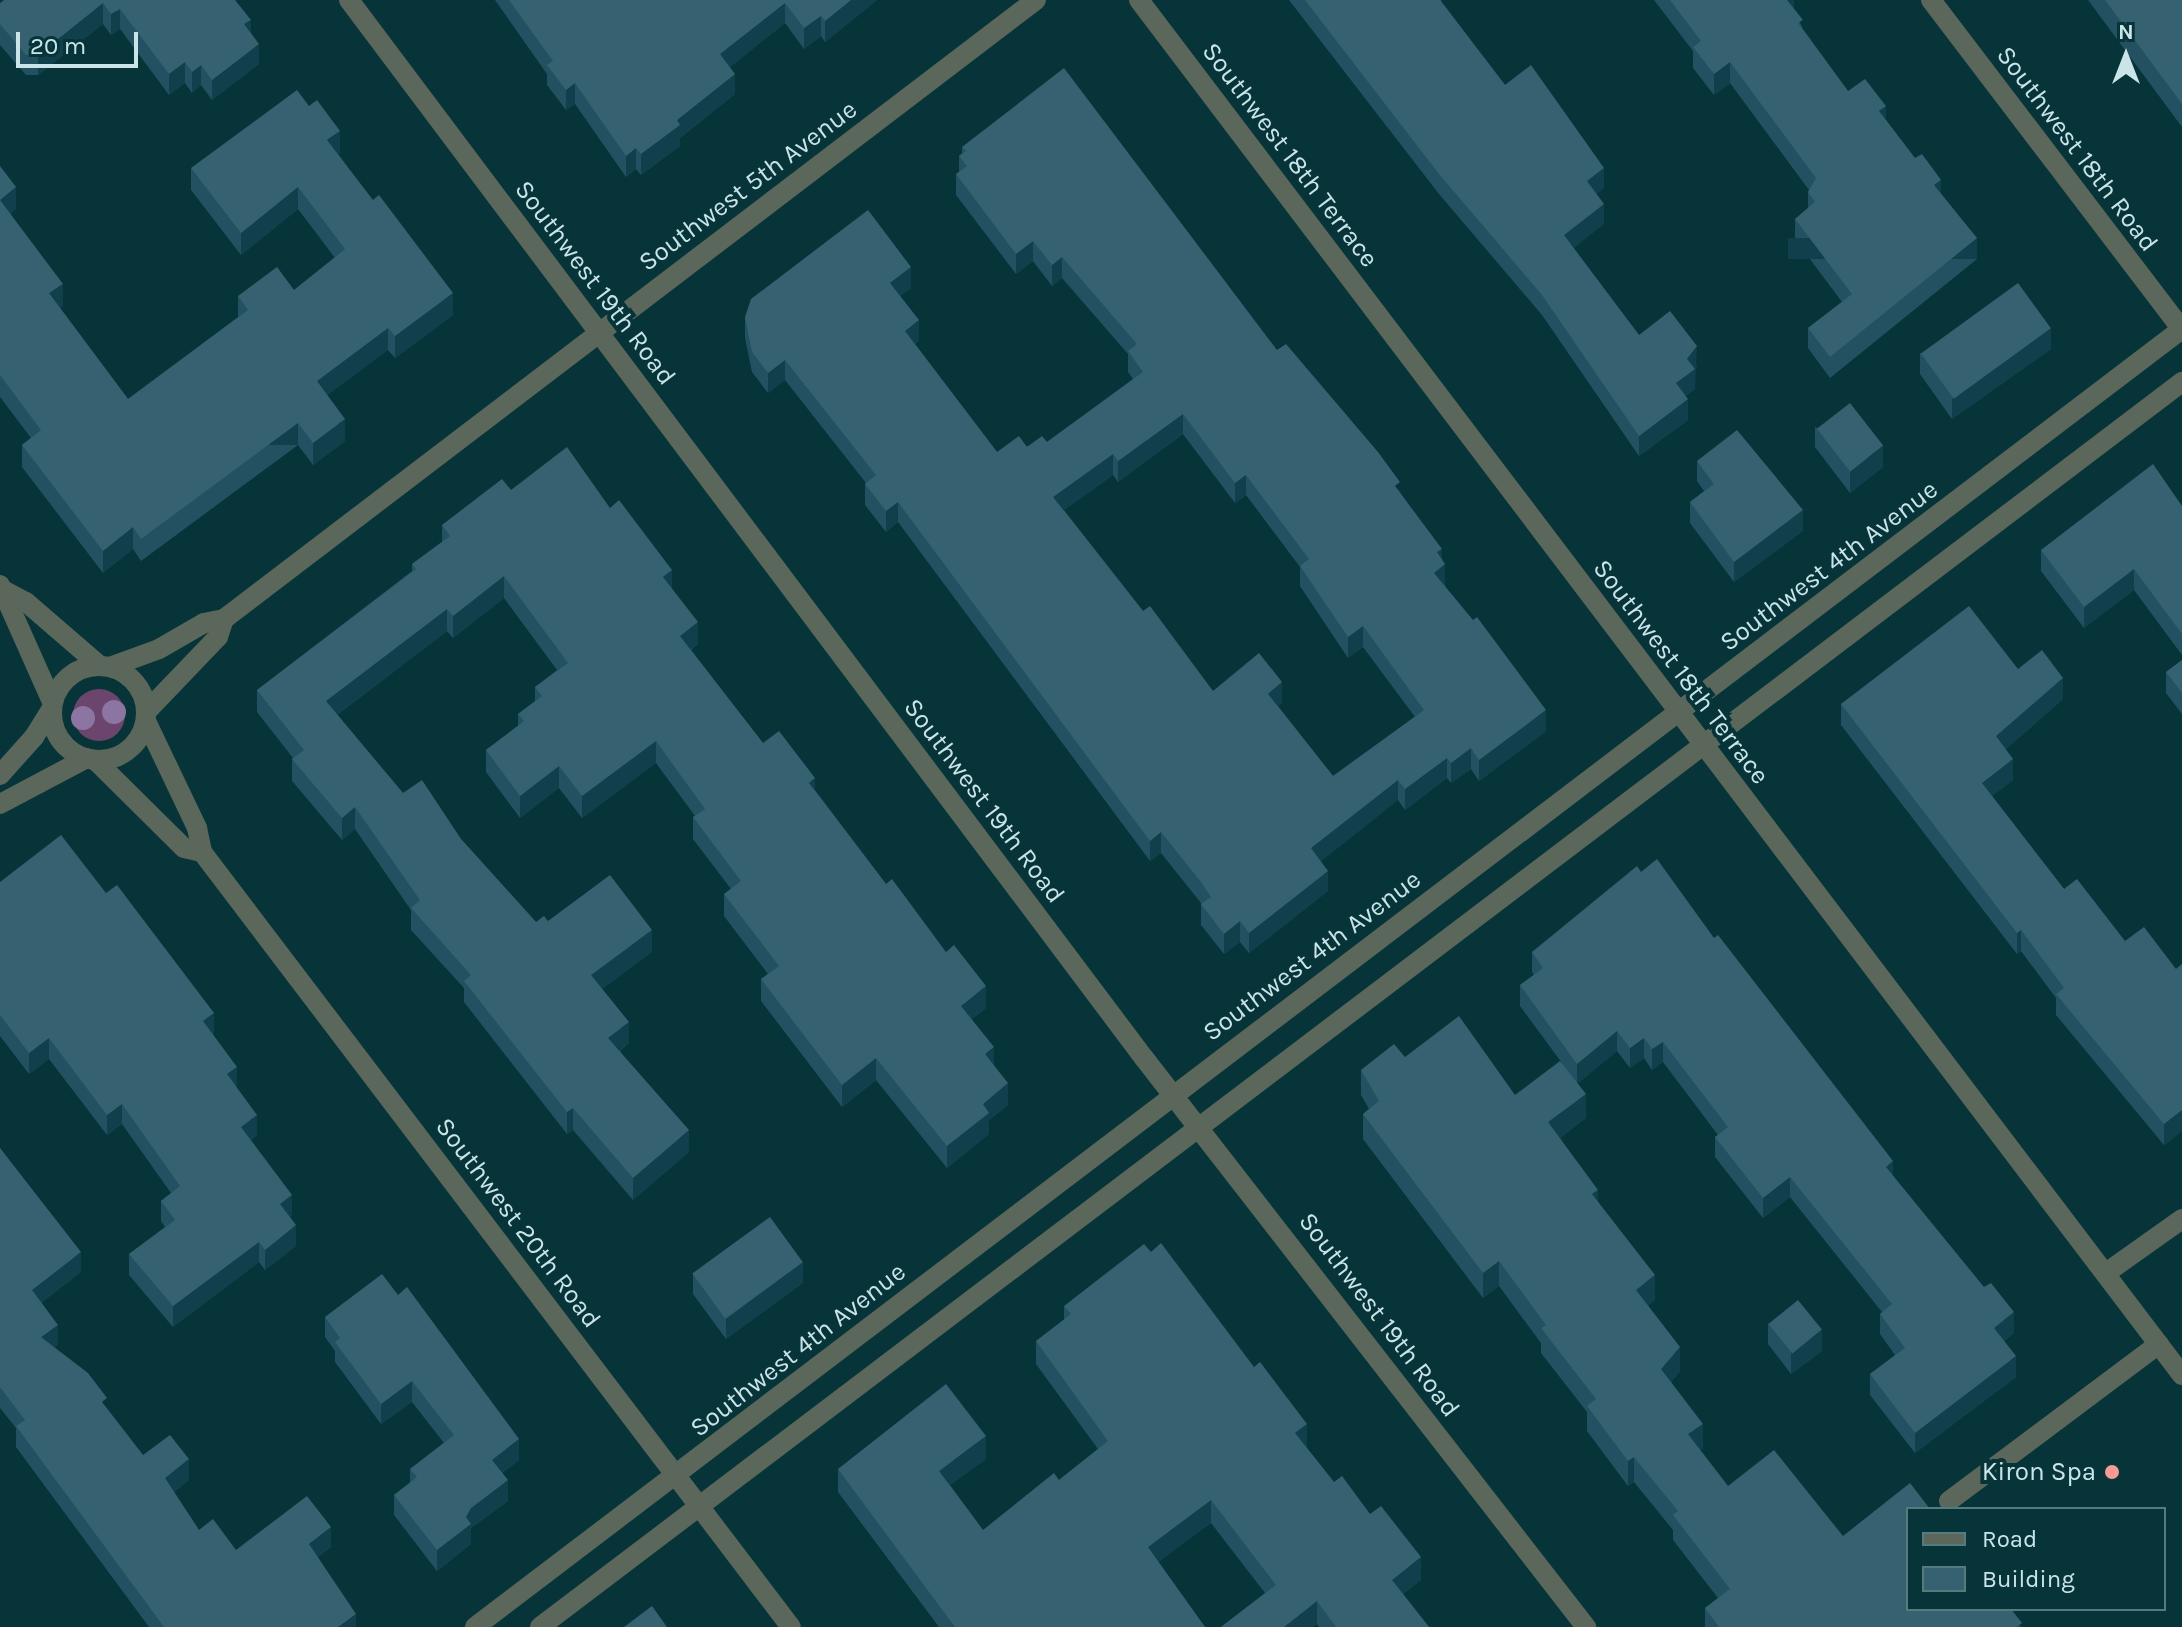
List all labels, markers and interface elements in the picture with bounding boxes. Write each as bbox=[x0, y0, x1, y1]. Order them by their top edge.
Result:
scale bar bbox=[20, 16, 142, 66]
north arrow bbox=[2086, 16, 2166, 96]
text: N bbox=[2118, 19, 2134, 45]
text: 20 m bbox=[30, 32, 86, 60]
street label: Southwest 18th Terrace bbox=[1195, 36, 1385, 274]
street label: Southwest 18th Road bbox=[1990, 40, 2164, 258]
street label: Southwest 5th Avenue bbox=[633, 94, 863, 278]
street label: Southwest 19th Road bbox=[508, 175, 682, 391]
street label: Southwest 4th Avenue bbox=[1714, 474, 1944, 658]
street label: Southwest 18th Terrace bbox=[1586, 553, 1776, 791]
street label: Southwest 19th Road bbox=[897, 693, 1071, 909]
street label: Southwest 4th Avenue bbox=[1197, 864, 1427, 1048]
street label: Southwest 20th Road bbox=[429, 1112, 607, 1334]
street label: Southwest 19th Road bbox=[1292, 1207, 1466, 1423]
street label: Southwest 4th Avenue bbox=[684, 1256, 912, 1444]
place label: Kiron Spa bbox=[1982, 1456, 2096, 1488]
marker: Kiron Spa bbox=[2103, 1463, 2121, 1481]
legend bbox=[1906, 1507, 2166, 1611]
text: Road bbox=[1982, 1525, 2037, 1553]
text: Building bbox=[1982, 1565, 2075, 1593]

